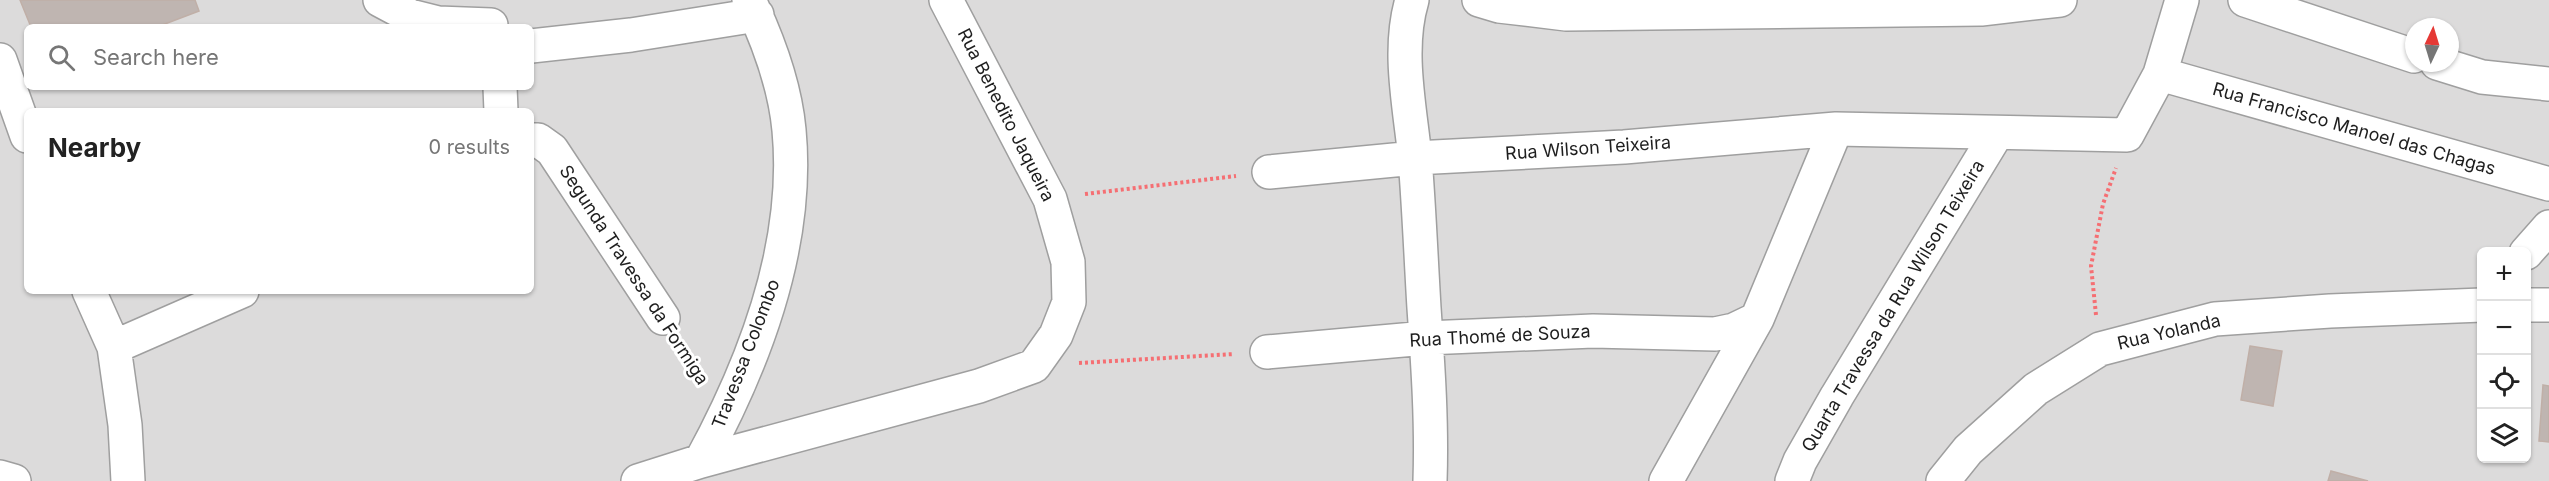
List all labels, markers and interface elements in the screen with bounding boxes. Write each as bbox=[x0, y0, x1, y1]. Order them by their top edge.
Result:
north arrow bbox=[2405, 18, 2459, 72]
search box bbox=[24, 24, 534, 90]
street label: Rua Benedito Jaqueira bbox=[954, 25, 1059, 205]
icon: search bbox=[45, 41, 78, 74]
text: Search here bbox=[93, 44, 219, 70]
street label: Rua Francisco Manoel das Chagas bbox=[2210, 78, 2498, 179]
street label: Rua Wilson Teixeira bbox=[1504, 131, 1672, 164]
text: Nearby bbox=[48, 132, 141, 163]
text: 0 results bbox=[428, 135, 510, 159]
street label: Quarta Travessa da Rua Wilson Teixeira bbox=[1797, 156, 1988, 455]
street label: Segunda Travessa da Formiga bbox=[556, 161, 713, 388]
map controls bbox=[2477, 247, 2531, 463]
button: + bbox=[2477, 247, 2531, 301]
street label: Travessa Colombo bbox=[707, 276, 784, 431]
button: − bbox=[2477, 301, 2531, 355]
street label: Rua Yolanda bbox=[2115, 309, 2223, 354]
street label: Rua Thomé de Souza bbox=[1409, 320, 1591, 351]
button: locate bbox=[2477, 355, 2531, 409]
button: layers bbox=[2477, 409, 2531, 463]

